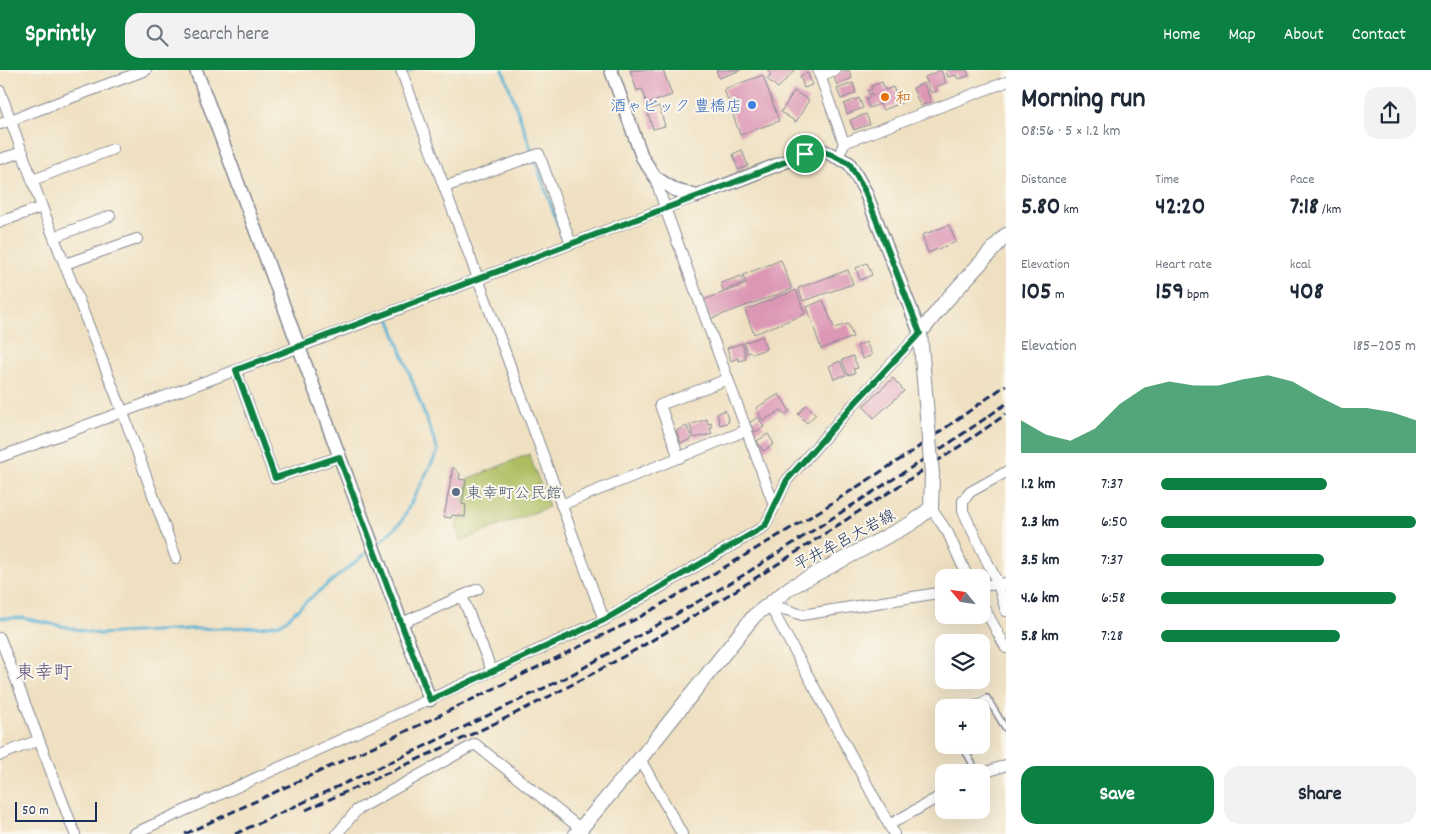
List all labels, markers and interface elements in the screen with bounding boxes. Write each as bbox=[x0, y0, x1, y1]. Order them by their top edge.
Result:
search box bbox=[125, 13, 475, 58]
text: Sprintly bbox=[25, 18, 95, 52]
icon: search bbox=[143, 21, 171, 49]
text: Search here bbox=[183, 22, 269, 49]
text: Home bbox=[1163, 23, 1200, 48]
text: Map bbox=[1228, 23, 1256, 48]
text: About bbox=[1284, 23, 1324, 48]
text: Contact bbox=[1352, 23, 1406, 48]
text: Morning run bbox=[1021, 81, 1145, 121]
button: share bbox=[1364, 87, 1416, 139]
place label: 和 bbox=[895, 88, 911, 111]
marker: 和 bbox=[879, 91, 891, 103]
place label: 酒ゃビック 豊橋店 bbox=[610, 96, 742, 119]
marker: 酒ゃビック 豊橋店 bbox=[746, 99, 758, 111]
text: 08:56 · 5 × 1.2 km bbox=[1021, 120, 1120, 143]
pin bbox=[784, 133, 826, 175]
icon: arrive bbox=[791, 140, 819, 168]
text: Distance bbox=[1021, 170, 1067, 190]
text: Time bbox=[1155, 170, 1179, 190]
text: Pace bbox=[1290, 170, 1314, 190]
text: 5.80 bbox=[1021, 190, 1060, 226]
text: 42:20 bbox=[1155, 190, 1205, 226]
text: 7:18 bbox=[1290, 190, 1319, 226]
text: km bbox=[1060, 200, 1079, 220]
text: /km bbox=[1319, 200, 1341, 220]
text: Elevation bbox=[1021, 255, 1070, 275]
text: Heart rate bbox=[1155, 255, 1212, 275]
text: kcal bbox=[1290, 255, 1311, 275]
text: 105 bbox=[1021, 275, 1052, 311]
text: 159 bbox=[1155, 275, 1184, 311]
text: 408 bbox=[1290, 275, 1324, 311]
text: m bbox=[1052, 285, 1065, 305]
text: bpm bbox=[1184, 285, 1209, 305]
text: Elevation bbox=[1021, 335, 1077, 358]
text: 185–205 m bbox=[1353, 335, 1416, 358]
text: 1.2 km bbox=[1021, 473, 1055, 496]
text: 7:37 bbox=[1101, 473, 1123, 496]
place label: 東幸町公民館 bbox=[466, 483, 562, 506]
marker: 東幸町公民館 bbox=[450, 486, 462, 498]
street label: 平井牟呂大岩線 bbox=[790, 505, 900, 578]
text: 2.3 km bbox=[1021, 511, 1059, 534]
text: 6:50 bbox=[1101, 511, 1128, 534]
text: 3.5 km bbox=[1021, 549, 1059, 572]
text: 7:37 bbox=[1101, 549, 1123, 572]
north arrow bbox=[935, 569, 990, 624]
map controls bbox=[935, 569, 990, 819]
text: 4.6 km bbox=[1021, 587, 1059, 610]
text: 6:58 bbox=[1101, 587, 1125, 610]
text: 5.8 km bbox=[1021, 625, 1059, 648]
text: 7:28 bbox=[1101, 625, 1123, 648]
button: layers bbox=[935, 634, 990, 689]
district label: 東幸町 bbox=[15, 661, 73, 688]
button: + bbox=[935, 699, 990, 754]
button: − bbox=[935, 764, 990, 819]
button: Save bbox=[1021, 766, 1214, 824]
button: Share bbox=[1224, 766, 1416, 824]
scale bar bbox=[15, 799, 98, 822]
text: 50 m bbox=[22, 801, 49, 821]

